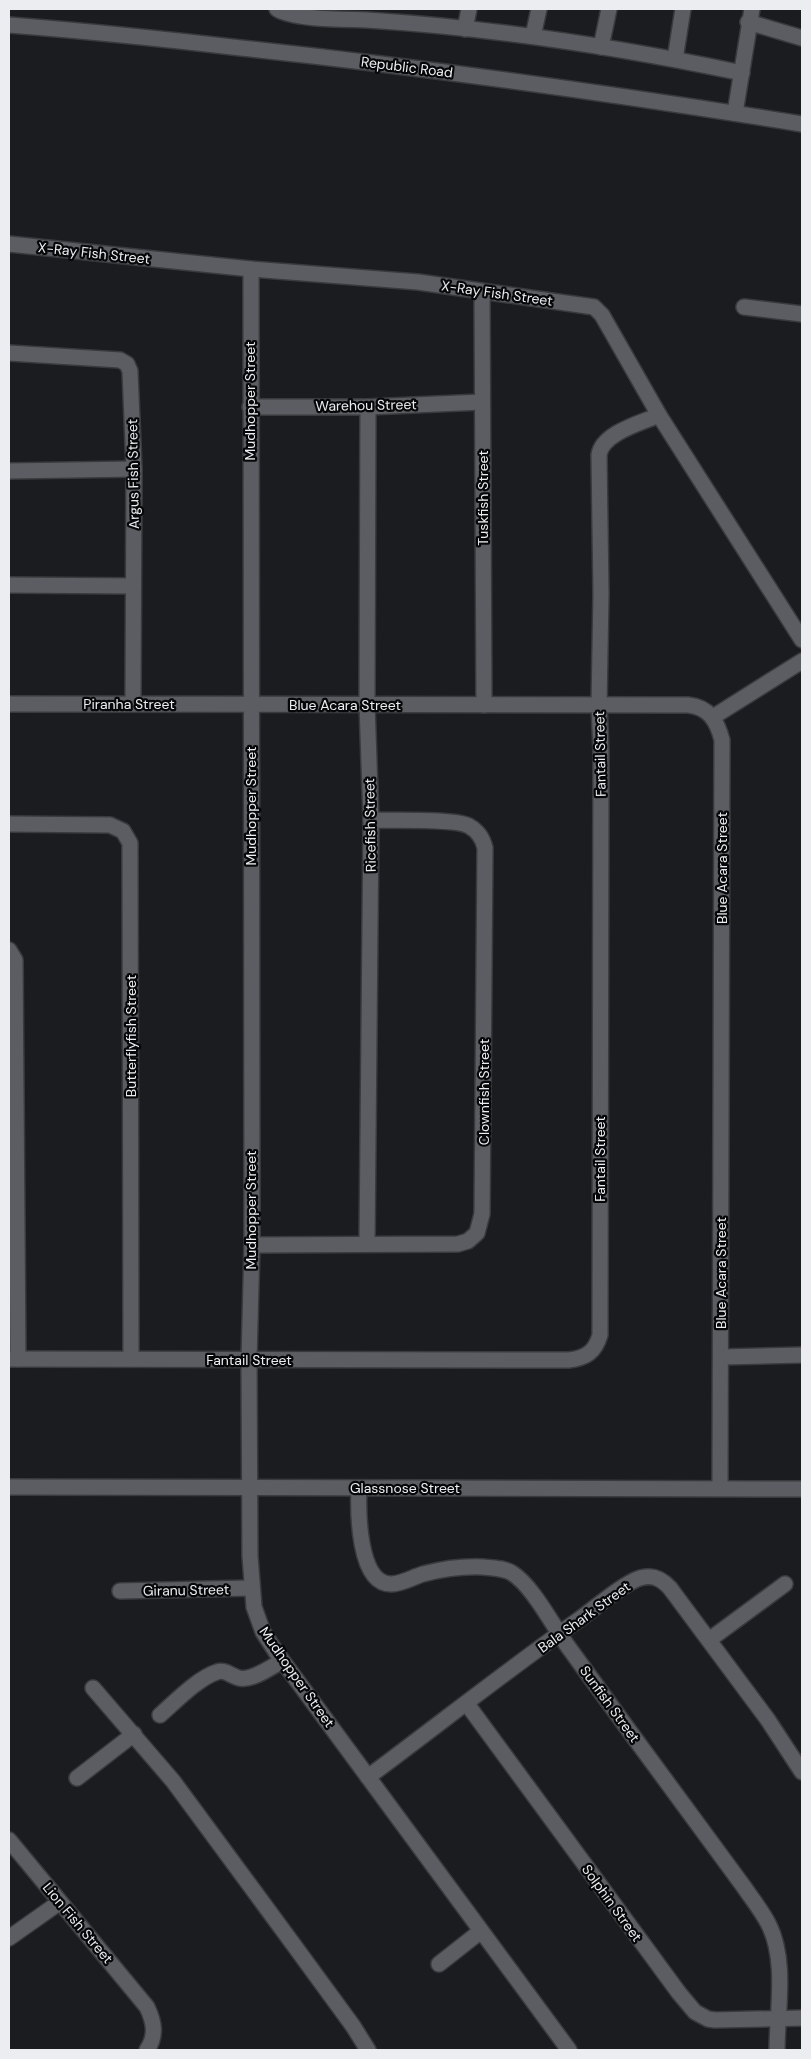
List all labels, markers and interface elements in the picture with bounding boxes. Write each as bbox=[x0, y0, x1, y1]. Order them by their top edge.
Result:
street label: Republic Road bbox=[360, 52, 454, 82]
street label: X-Ray Fish Street bbox=[37, 238, 151, 268]
street label: X-Ray Fish Street bbox=[440, 276, 554, 310]
street label: Mudhopper Street bbox=[241, 342, 259, 461]
street label: Warehou Street bbox=[315, 395, 417, 415]
street label: Argus Fish Street bbox=[123, 419, 143, 529]
street label: Tuskfish Street bbox=[474, 450, 492, 546]
street label: Piranha Street bbox=[83, 695, 175, 713]
street label: Blue Acara Street bbox=[289, 696, 401, 714]
street label: Fantail Street bbox=[590, 711, 610, 797]
street label: Mudhopper Street bbox=[242, 747, 260, 866]
street label: Ricefish Street bbox=[360, 778, 380, 872]
street label: Blue Acara Street bbox=[713, 812, 731, 924]
street label: Butterflyfish Street bbox=[122, 975, 140, 1097]
street label: Clownfish Street bbox=[475, 1039, 493, 1145]
street label: Fantail Street bbox=[591, 1116, 609, 1202]
street label: Mudhopper Street bbox=[242, 1151, 260, 1270]
street label: Blue Acara Street bbox=[712, 1217, 730, 1329]
street label: Fantail Street bbox=[206, 1351, 292, 1369]
street label: Glassnose Street bbox=[350, 1479, 460, 1497]
street label: Bala Shark Street bbox=[534, 1577, 634, 1657]
street label: Giranu Street bbox=[143, 1580, 229, 1600]
street label: Mudhopper Street bbox=[255, 1623, 339, 1731]
street label: Sunfish Street bbox=[576, 1662, 644, 1746]
street label: Solphin Street bbox=[578, 1861, 646, 1945]
street label: Lion Fish Street bbox=[39, 1879, 117, 1967]

